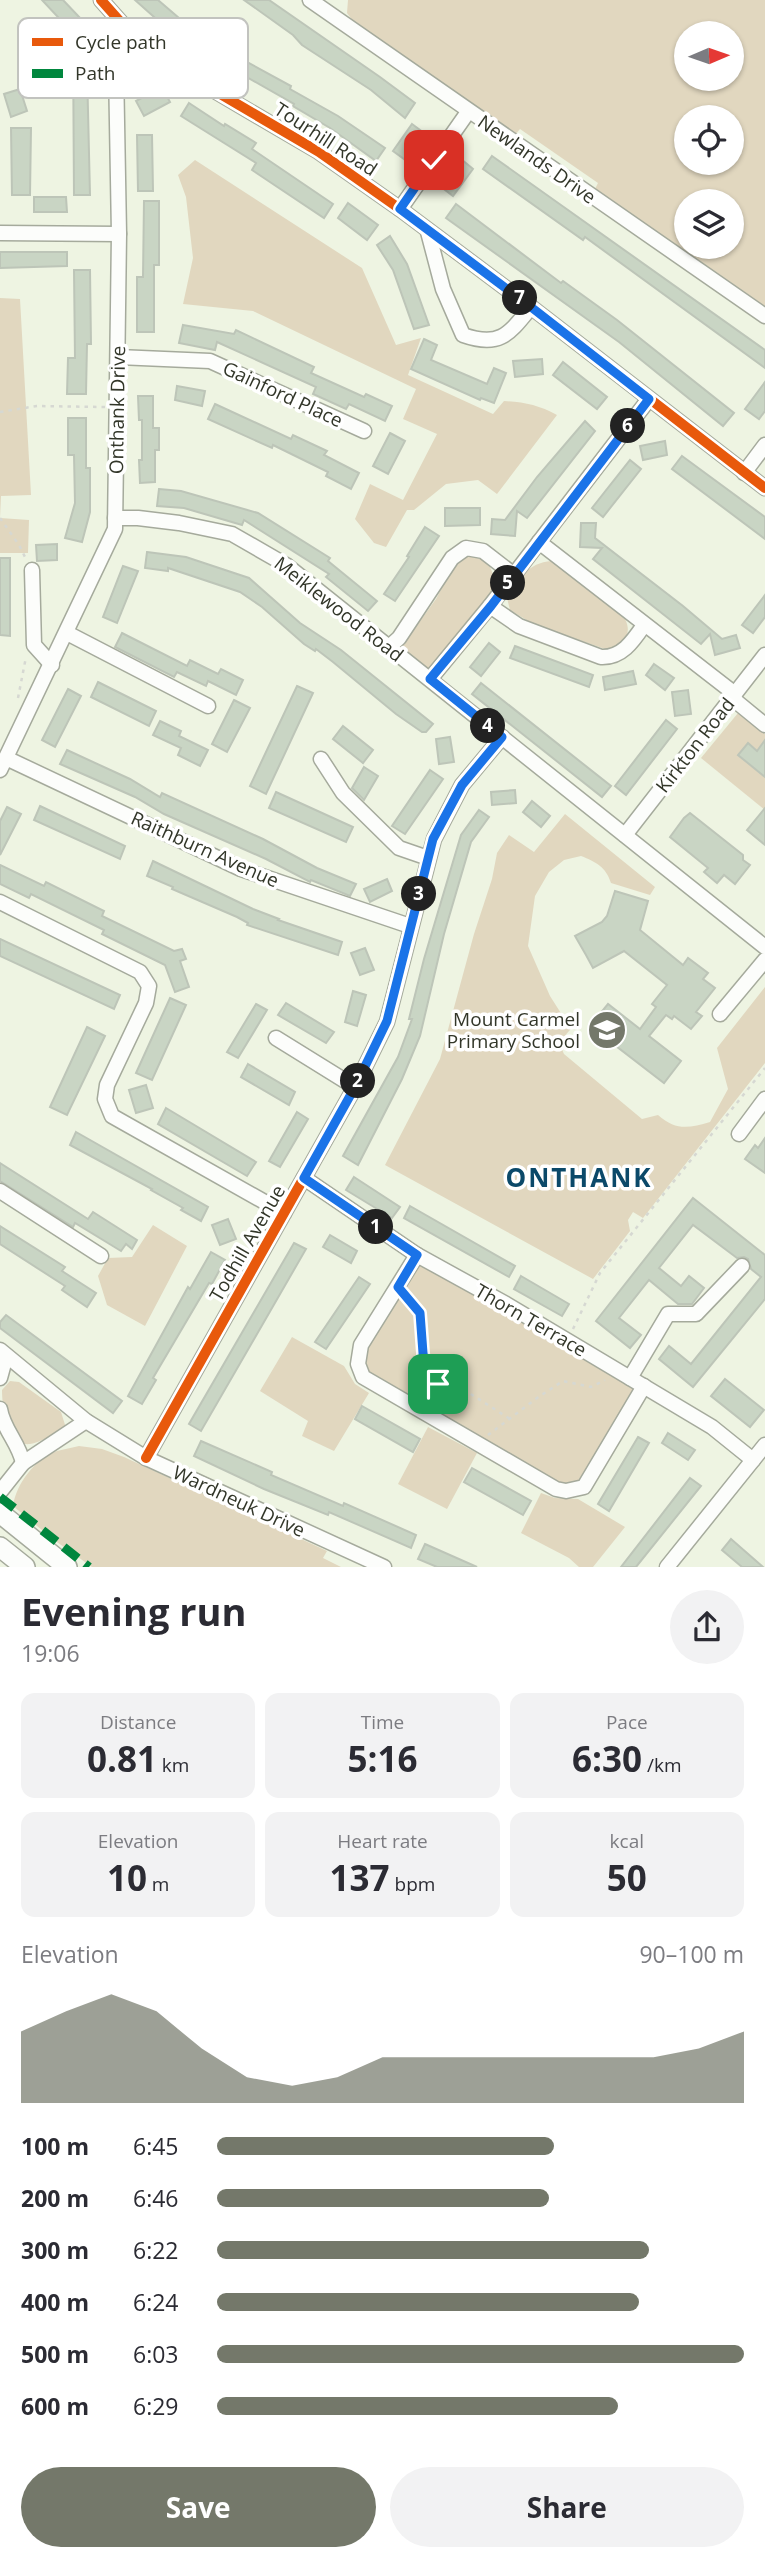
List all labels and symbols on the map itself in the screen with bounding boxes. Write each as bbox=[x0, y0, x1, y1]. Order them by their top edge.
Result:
legend bbox=[18, 18, 248, 98]
north arrow bbox=[674, 21, 744, 91]
text: Cycle path bbox=[75, 29, 167, 55]
text: Path bbox=[75, 60, 115, 86]
street label: Tourhill Road bbox=[270, 96, 382, 182]
street label: Newlands Drive bbox=[473, 109, 601, 209]
pin bbox=[404, 130, 464, 190]
pin: 7 bbox=[503, 280, 538, 316]
street label: Onthank Drive bbox=[103, 346, 131, 474]
street label: Gainford Place bbox=[219, 355, 347, 433]
pin: 6 bbox=[610, 408, 646, 444]
street label: Meiklewood Road bbox=[269, 550, 409, 668]
pin: 5 bbox=[490, 566, 526, 600]
street label: Kirkton Road bbox=[650, 692, 740, 798]
pin: 4 bbox=[470, 708, 505, 744]
street label: Raithburn Avenue bbox=[127, 805, 283, 893]
pin: 3 bbox=[402, 876, 436, 912]
place label: Mount Carmel Primary School bbox=[447, 1006, 580, 1054]
school or university icon: Mount Carmel Primary School bbox=[586, 1009, 628, 1051]
pin: 2 bbox=[340, 1064, 376, 1098]
district label: ONTHANK bbox=[505, 1159, 653, 1195]
street label: Todhill Avenue bbox=[203, 1180, 291, 1306]
pin: 1 bbox=[358, 1210, 394, 1244]
street label: Thorn Terrace bbox=[470, 1278, 592, 1362]
pin bbox=[408, 1354, 468, 1414]
street label: Wardneuk Drive bbox=[169, 1459, 309, 1543]

